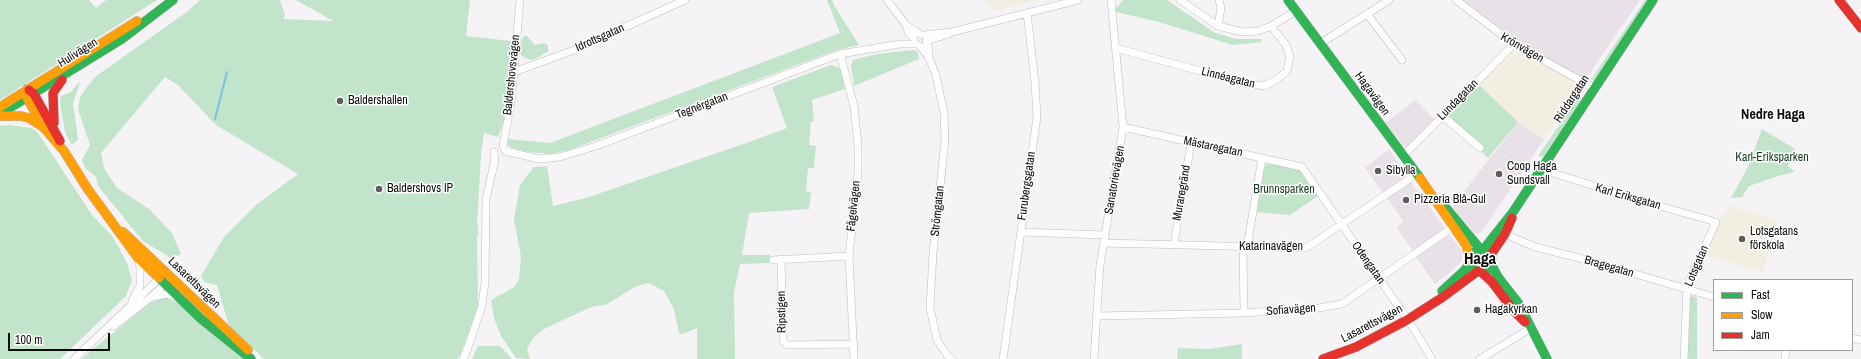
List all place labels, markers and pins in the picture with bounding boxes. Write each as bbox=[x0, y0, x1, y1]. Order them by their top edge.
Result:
place label: Baldershallen bbox=[348, 94, 408, 108]
marker: Baldershallen bbox=[335, 96, 345, 106]
place label: Coop Haga Sundsvall bbox=[1507, 160, 1557, 188]
place label: Sibylla bbox=[1386, 164, 1416, 178]
marker: Sibylla bbox=[1373, 166, 1383, 176]
marker: Coop Haga Sundsvall bbox=[1494, 169, 1504, 179]
place label: Baldershovs IP bbox=[387, 182, 453, 196]
marker: Baldershovs IP bbox=[374, 184, 384, 194]
place label: Pizzeria Blå-Gul bbox=[1414, 193, 1486, 207]
marker: Pizzeria Blå-Gul bbox=[1401, 195, 1411, 205]
place label: Lotsgatans förskola bbox=[1750, 225, 1798, 253]
marker: Lotsgatans förskola bbox=[1737, 234, 1747, 244]
place label: Hagakyrkan bbox=[1485, 303, 1537, 317]
marker: Hagakyrkan bbox=[1472, 305, 1482, 315]

